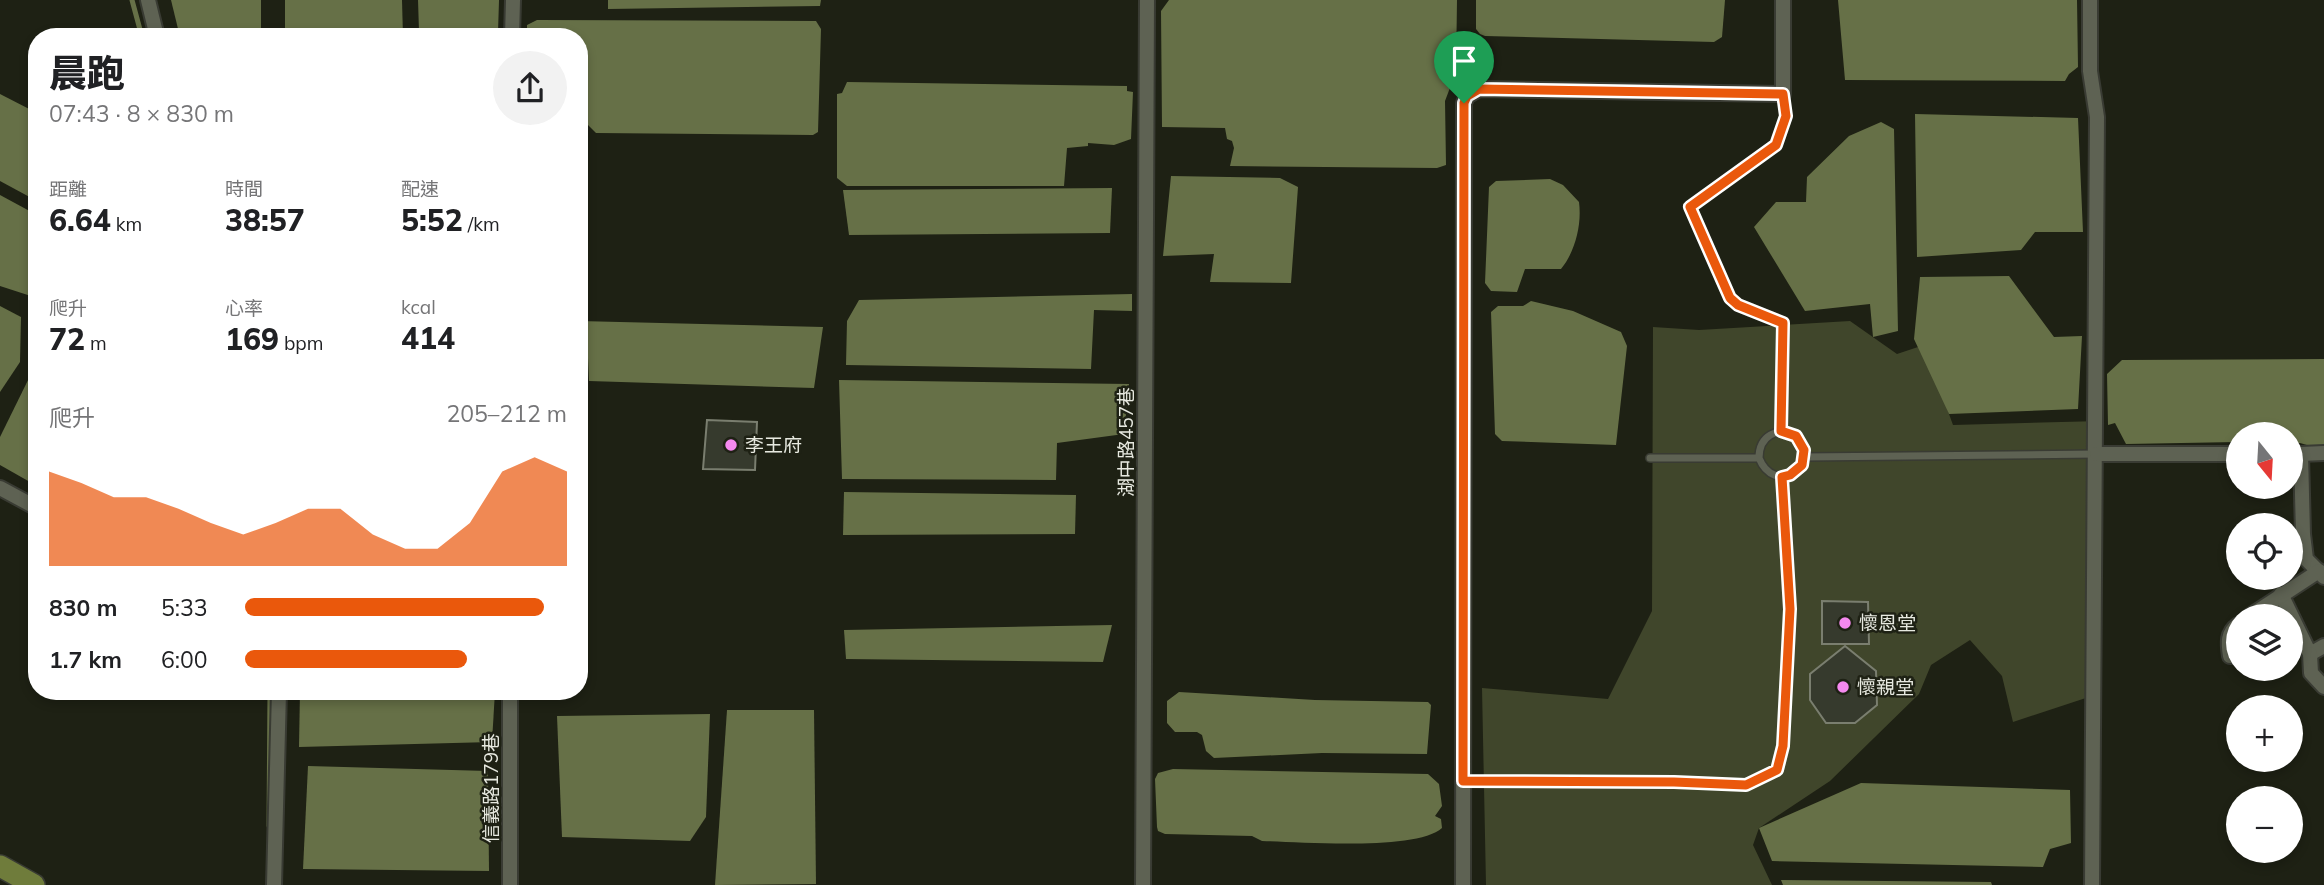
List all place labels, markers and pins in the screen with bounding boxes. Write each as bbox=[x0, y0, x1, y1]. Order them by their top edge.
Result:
pin bbox=[1434, 31, 1494, 103]
place label: 李王府 bbox=[745, 433, 802, 457]
marker: 李王府 bbox=[723, 437, 739, 453]
place label: 懷恩堂 bbox=[1859, 611, 1916, 635]
marker: 懷恩堂 bbox=[1837, 615, 1853, 631]
place label: 懷親堂 bbox=[1857, 675, 1914, 699]
marker: 懷親堂 bbox=[1835, 679, 1851, 695]

